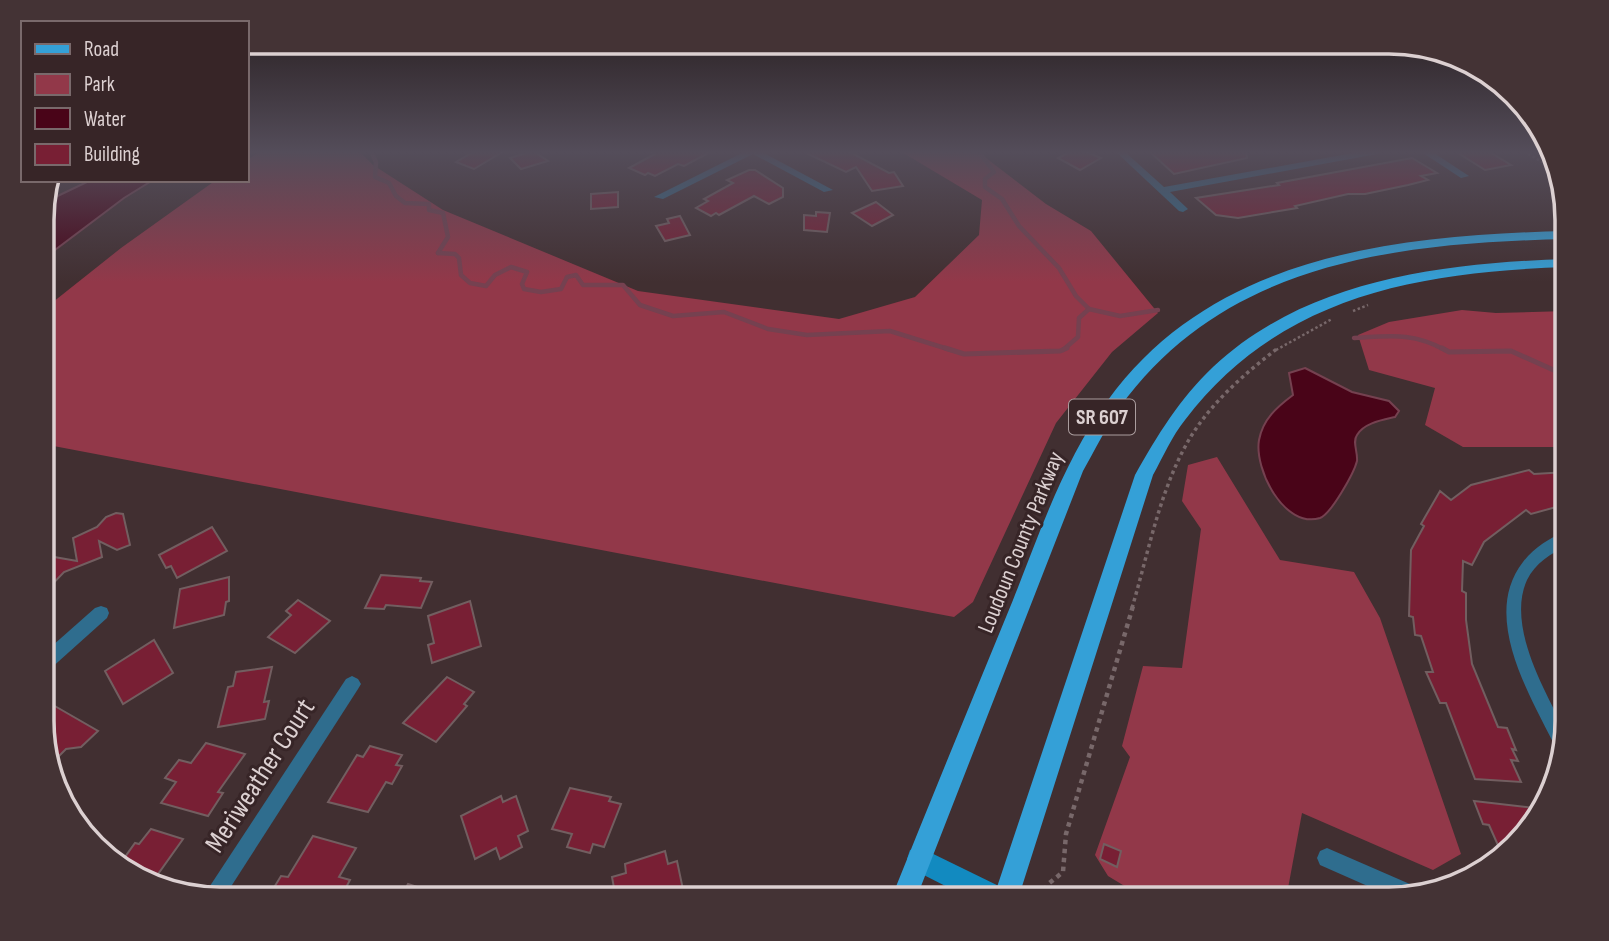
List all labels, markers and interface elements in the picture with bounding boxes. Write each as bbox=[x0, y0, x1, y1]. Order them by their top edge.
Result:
legend bbox=[21, 21, 248, 182]
text: Road bbox=[84, 37, 119, 62]
text: Park bbox=[84, 72, 115, 97]
text: Water bbox=[84, 107, 126, 132]
text: Building bbox=[84, 142, 140, 167]
road number: SR 607 bbox=[1069, 400, 1135, 434]
street label: Loudoun County Parkway bbox=[972, 447, 1070, 637]
street label: Meriweather Court bbox=[198, 693, 322, 859]

